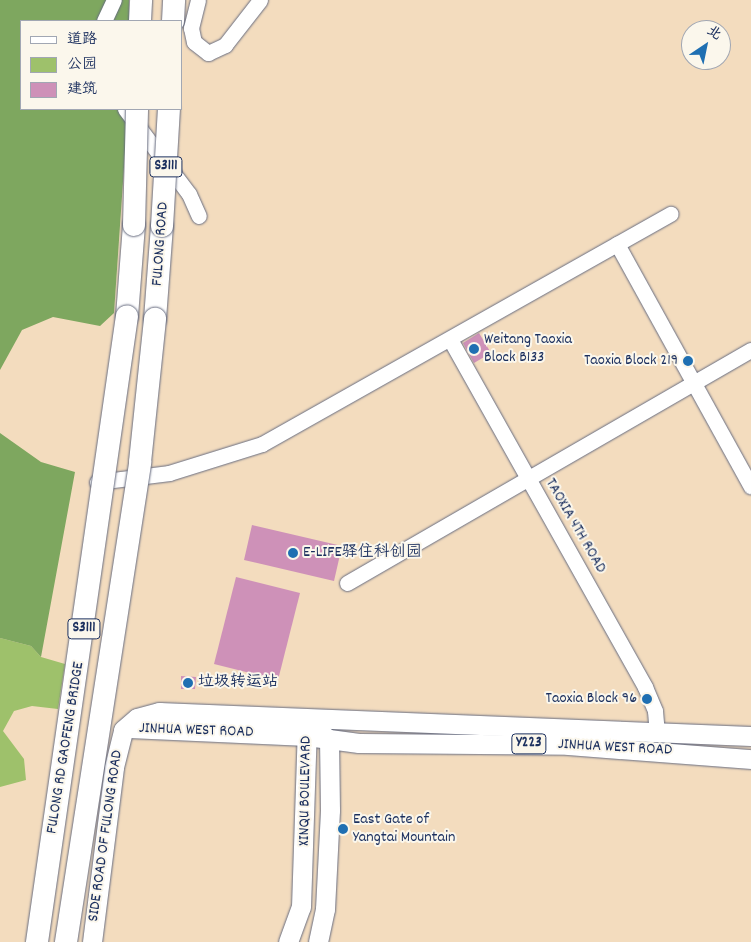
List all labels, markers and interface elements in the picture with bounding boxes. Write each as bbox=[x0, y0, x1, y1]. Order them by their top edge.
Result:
legend bbox=[20, 20, 182, 110]
north arrow bbox=[681, 20, 731, 70]
text: 北 bbox=[702, 21, 725, 46]
text: 道路 bbox=[67, 29, 97, 51]
text: 公园 bbox=[67, 54, 97, 76]
text: 建筑 bbox=[67, 79, 97, 101]
road number: S3111 bbox=[148, 154, 184, 180]
street label: FULONG ROAD bbox=[148, 201, 174, 287]
place label: Weitang Taoxia Block B133 bbox=[484, 330, 572, 368]
marker: Weitang Taoxia Block B133 bbox=[468, 343, 480, 355]
place label: Taoxia Block 219 bbox=[584, 351, 678, 371]
marker: Taoxia Block 219 bbox=[682, 355, 694, 367]
street label: TAOXIA 4TH ROAD bbox=[540, 475, 610, 577]
place label: E-LIFE驿住科创园 bbox=[303, 543, 422, 563]
marker: E-LIFE驿住科创园 bbox=[287, 547, 299, 559]
road number: S3111 bbox=[66, 616, 102, 642]
street label: FULONG RD GAOFENG BRIDGE bbox=[43, 661, 89, 835]
place label: 垃圾转运站 bbox=[198, 673, 278, 693]
marker: 垃圾转运站 bbox=[182, 677, 194, 689]
place label: Taoxia Block 96 bbox=[546, 689, 637, 709]
marker: Taoxia Block 96 bbox=[641, 693, 653, 705]
street label: JINHUA WEST ROAD bbox=[138, 719, 254, 743]
road number: Y223 bbox=[510, 732, 548, 756]
street label: JINHUA WEST ROAD bbox=[557, 735, 673, 761]
street label: XINQU BOULEVARD bbox=[295, 736, 317, 846]
street label: SIDE ROAD OF FULONG ROAD bbox=[84, 749, 128, 923]
place label: East Gate of Yangtai Mountain bbox=[353, 810, 455, 848]
marker: East Gate of Yangtai Mountain bbox=[337, 823, 349, 835]

